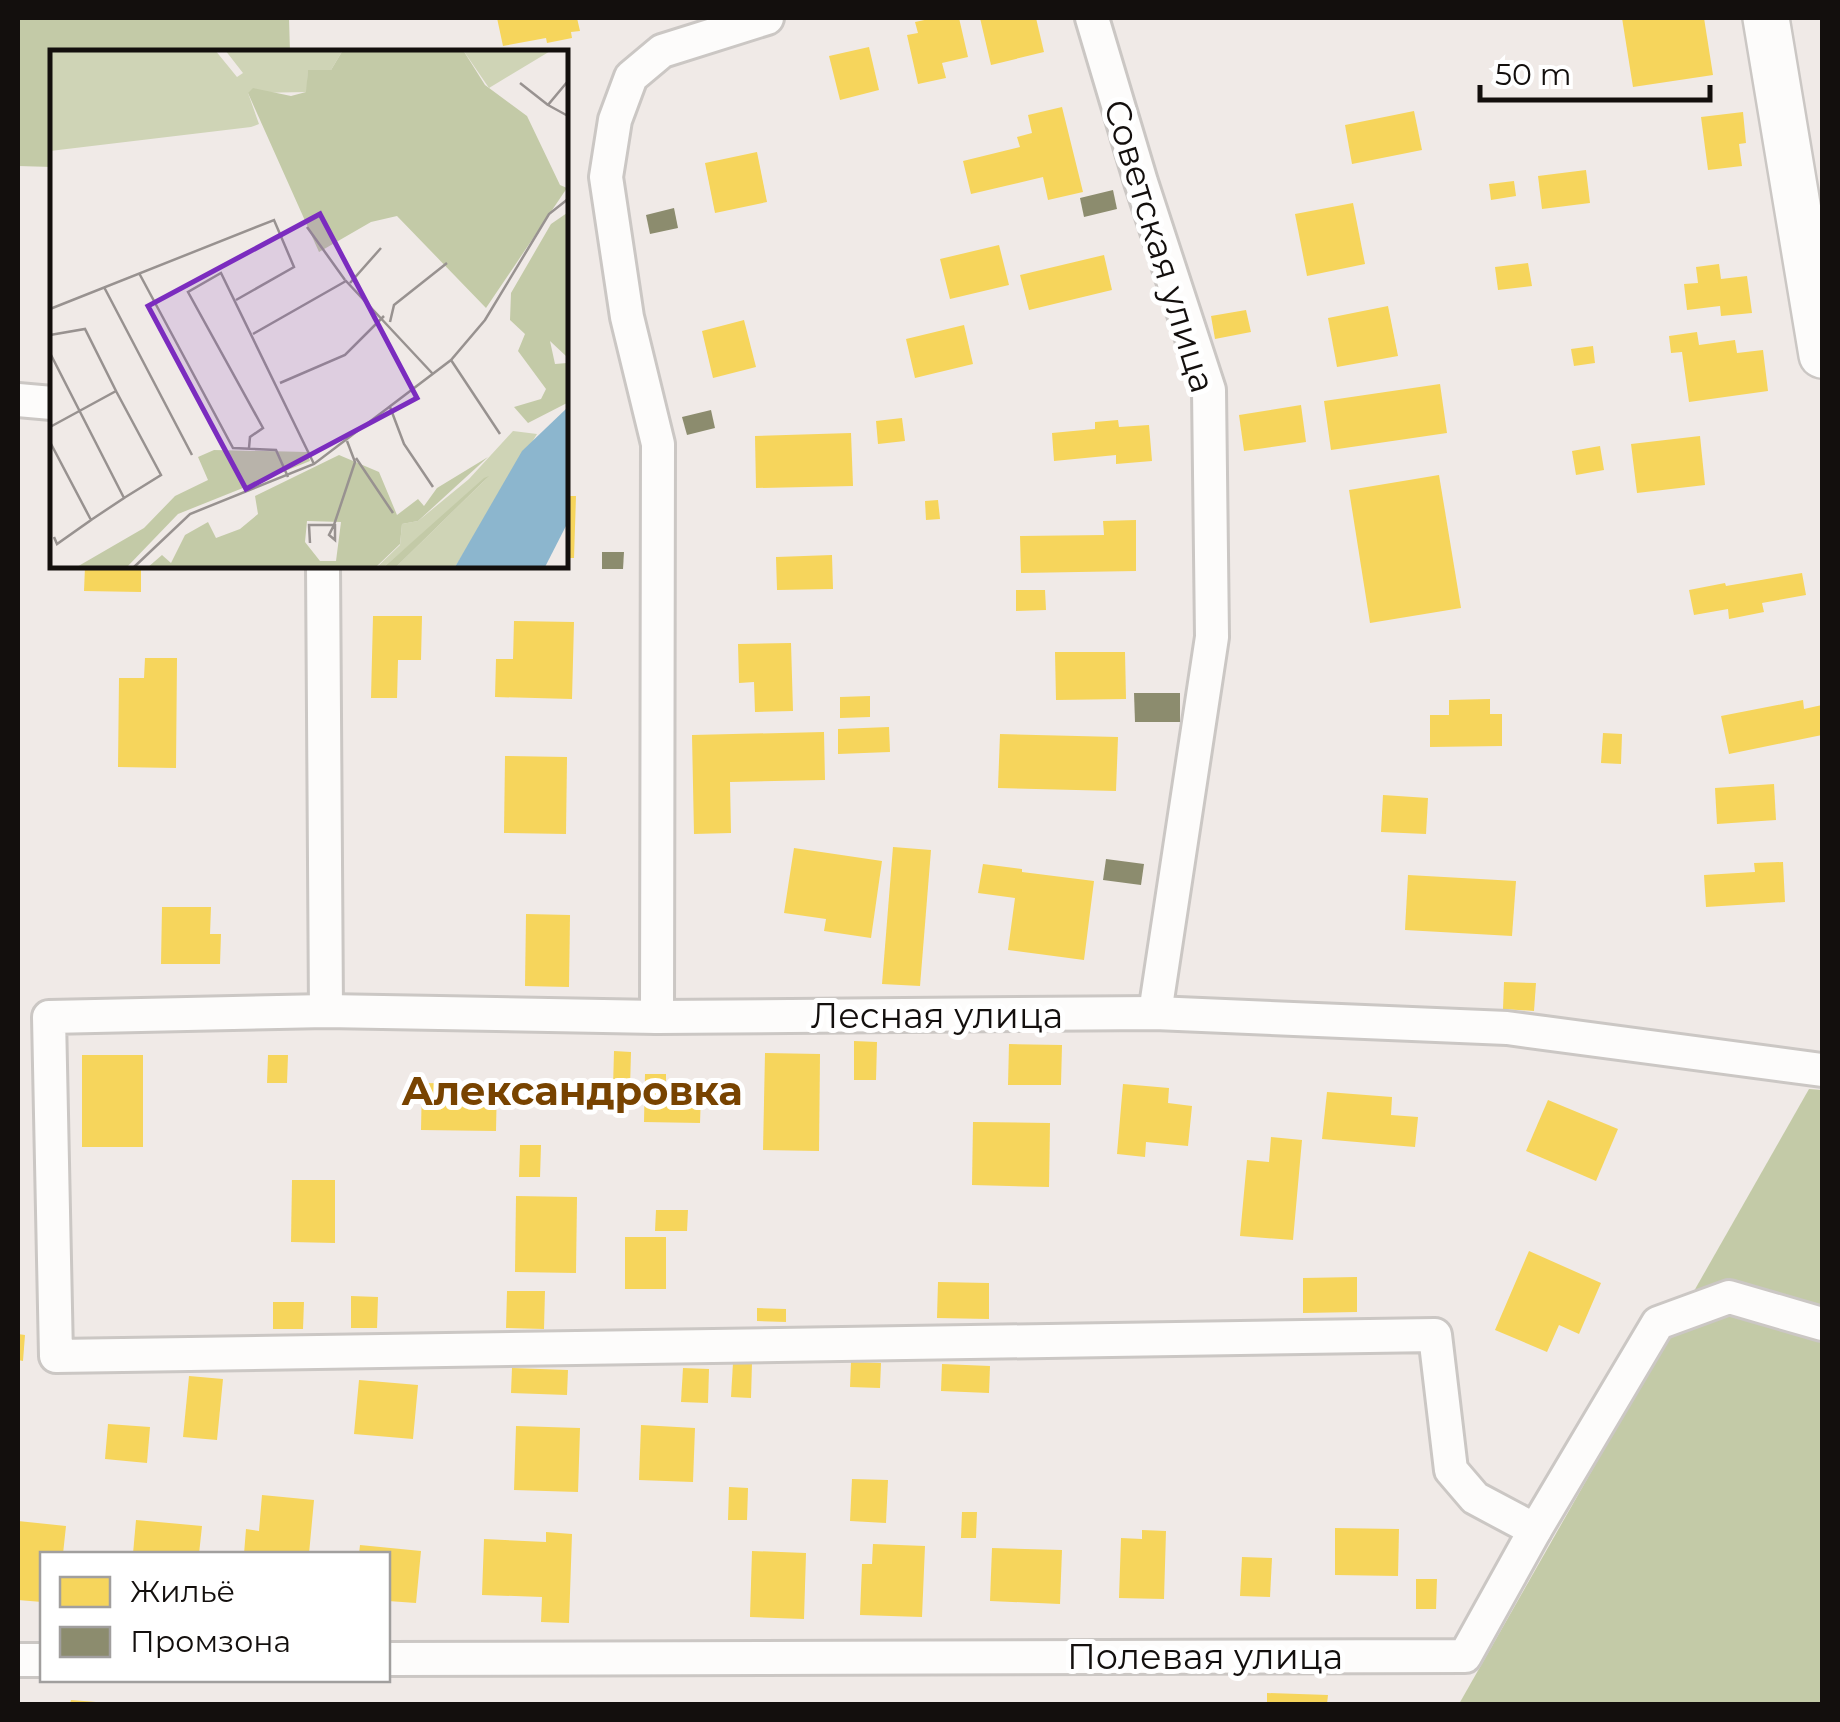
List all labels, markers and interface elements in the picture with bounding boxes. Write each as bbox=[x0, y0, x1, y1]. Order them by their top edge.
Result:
scale bar bbox=[1480, 40, 1710, 102]
inset map bbox=[50, 50, 568, 568]
text: 50 m bbox=[1495, 56, 1572, 93]
street label: Советская улица bbox=[1095, 94, 1225, 398]
street label: Лесная улица bbox=[811, 994, 1063, 1037]
district label: Александровка bbox=[401, 1066, 743, 1115]
legend bbox=[40, 1552, 390, 1682]
text: Жильё bbox=[130, 1573, 235, 1610]
text: Промзона bbox=[130, 1623, 291, 1660]
street label: Полевая улица bbox=[1067, 1635, 1343, 1678]

